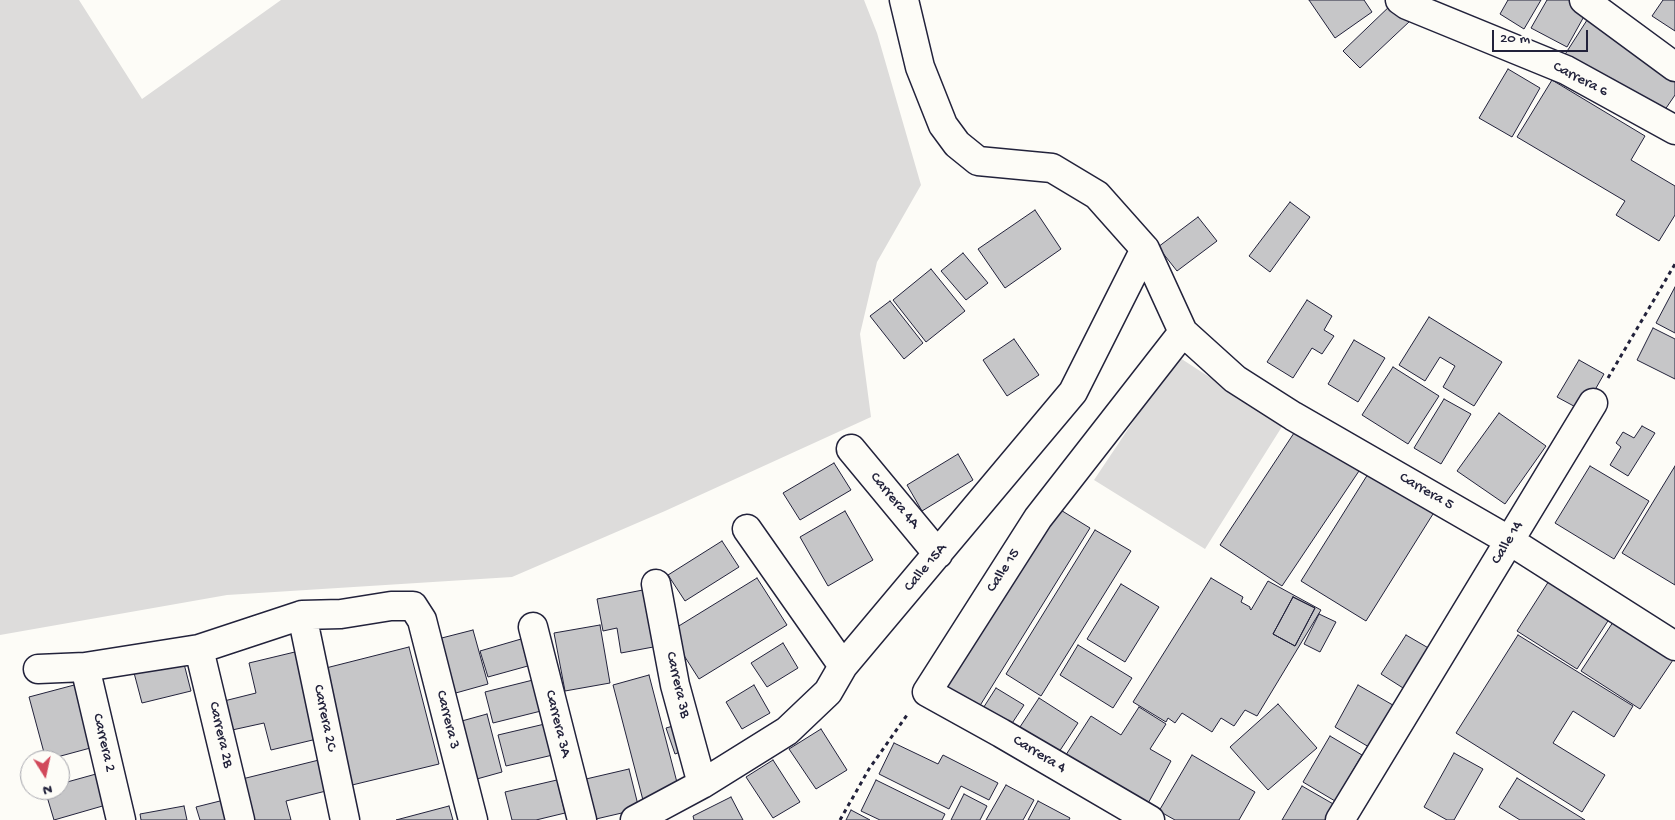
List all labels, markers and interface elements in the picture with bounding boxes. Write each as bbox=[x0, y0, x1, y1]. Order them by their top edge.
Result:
scale bar bbox=[1495, 20, 1591, 52]
text: 20 m bbox=[1500, 30, 1530, 48]
street label: Carrera 6 bbox=[1549, 58, 1611, 102]
street label: Carrera 4A bbox=[865, 469, 923, 533]
street label: Carrera 5 bbox=[1396, 469, 1456, 515]
street label: Calle 14 bbox=[1488, 518, 1528, 568]
street label: Calle 15A bbox=[901, 540, 951, 596]
street label: Calle 15 bbox=[983, 546, 1025, 596]
street label: Carrera 3B bbox=[661, 650, 693, 720]
street label: Carrera 2C bbox=[308, 683, 340, 753]
street label: Carrera 3 bbox=[431, 689, 463, 751]
street label: Carrera 3A bbox=[540, 689, 574, 759]
street label: Carrera 2B bbox=[204, 700, 236, 770]
street label: Carrera 2 bbox=[88, 712, 118, 774]
street label: Carrera 4 bbox=[1009, 732, 1069, 778]
north arrow bbox=[20, 750, 70, 800]
text: N bbox=[42, 780, 54, 798]

